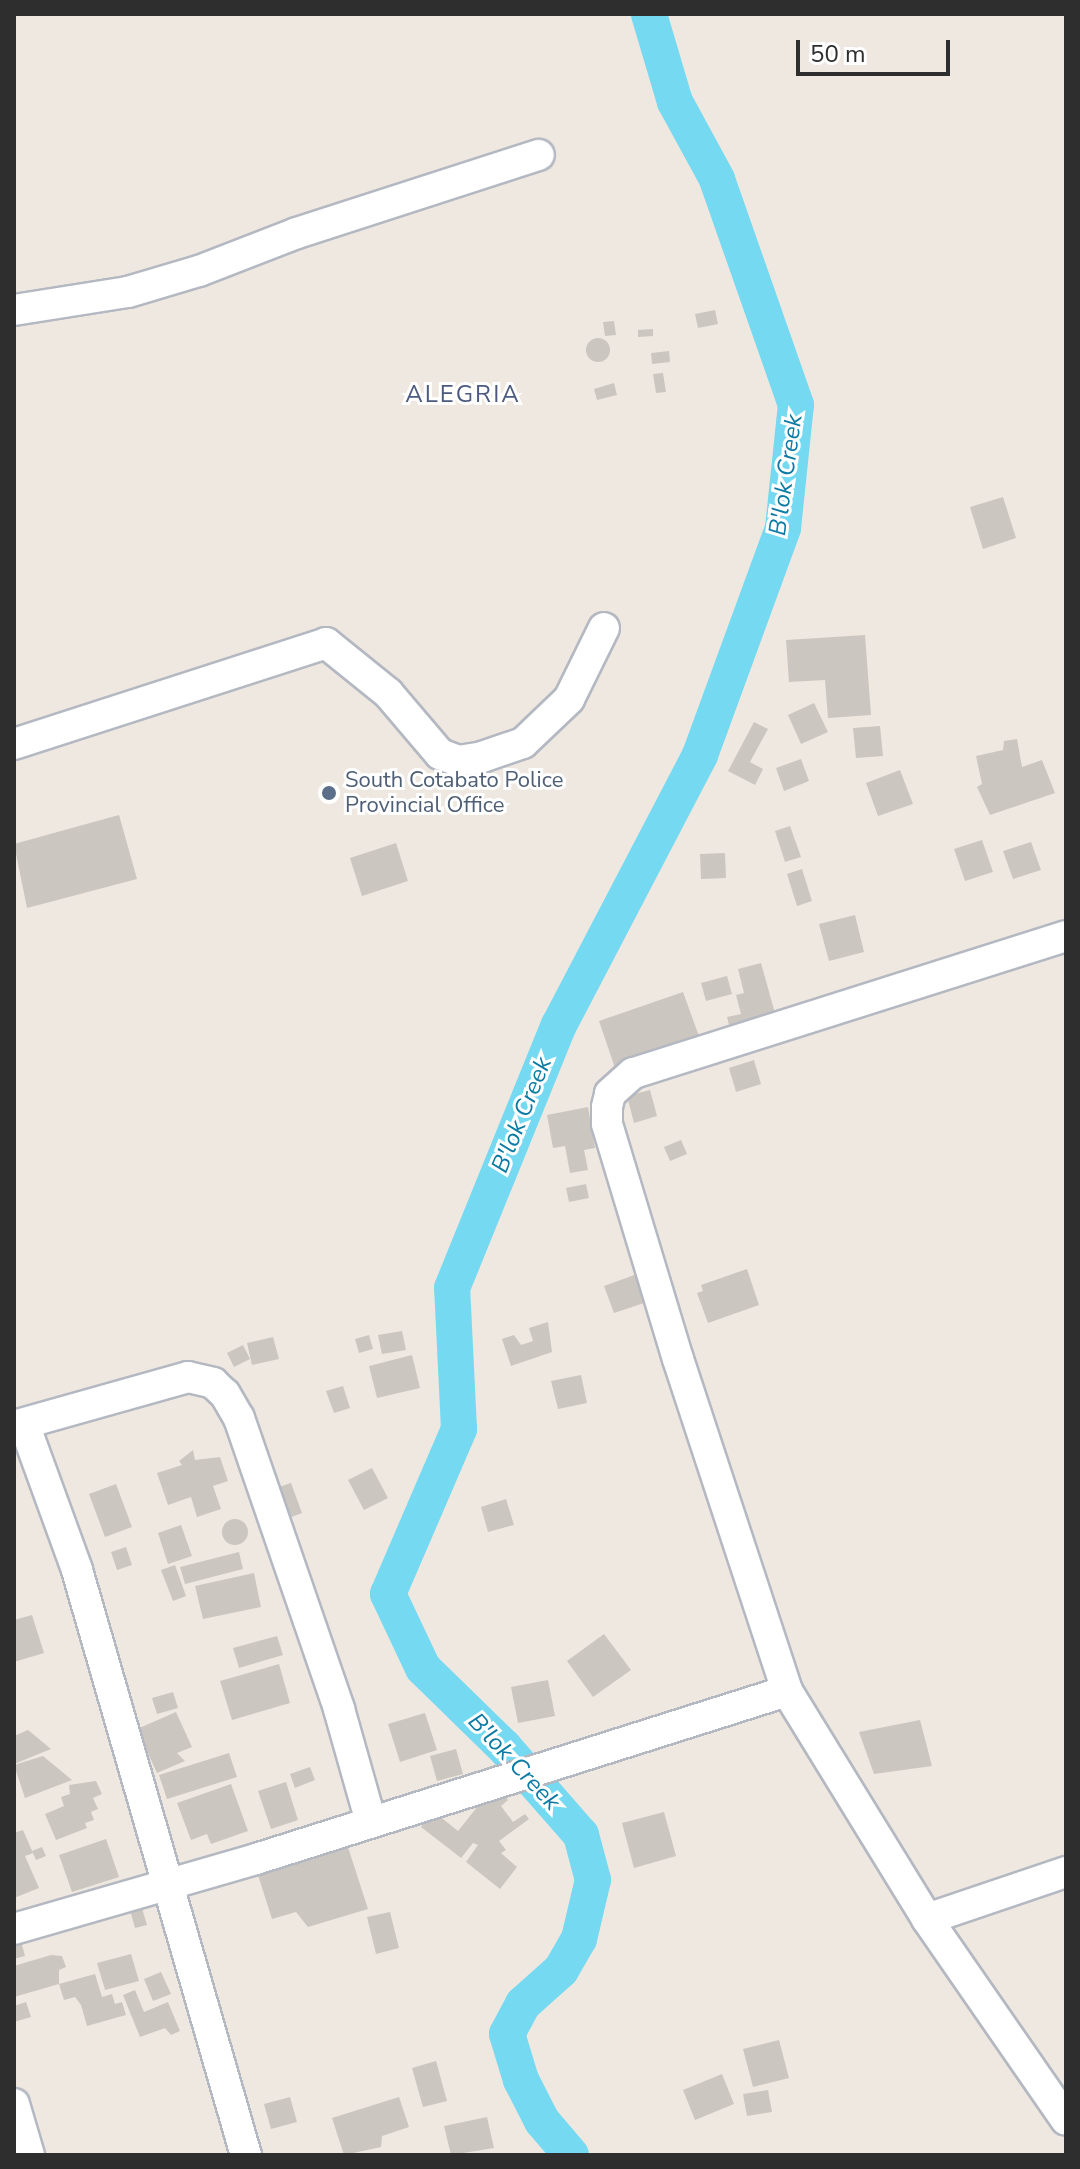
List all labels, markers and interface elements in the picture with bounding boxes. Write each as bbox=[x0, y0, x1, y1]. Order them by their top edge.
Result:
scale bar bbox=[800, 24, 954, 74]
text: 50 m bbox=[810, 38, 866, 70]
district label: ALEGRIA bbox=[405, 381, 521, 409]
water label: B'lok Creek bbox=[763, 413, 809, 537]
place label: South Cotabato Police Provincial Office bbox=[345, 767, 563, 818]
marker: South Cotabato Police Provincial Office bbox=[320, 784, 338, 802]
water label: B'lok Creek bbox=[486, 1053, 558, 1177]
water label: B'lok Creek bbox=[462, 1708, 566, 1816]

